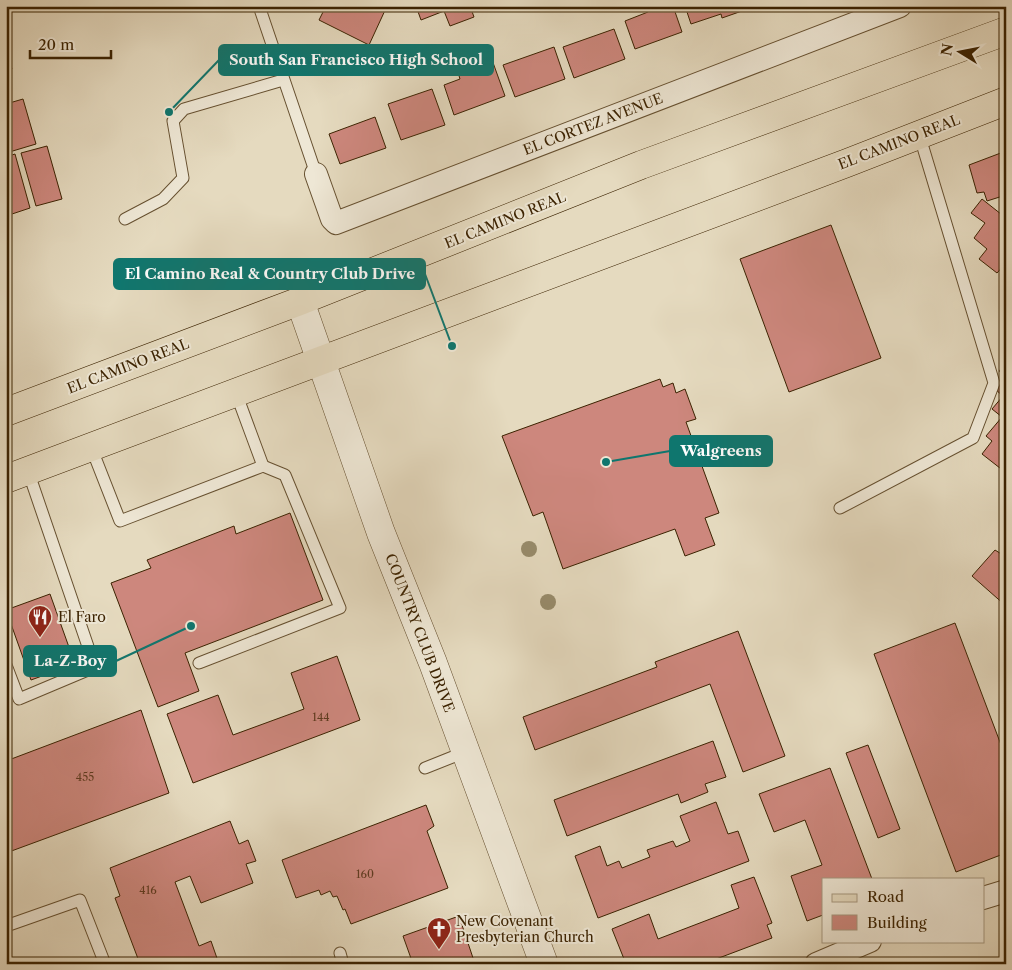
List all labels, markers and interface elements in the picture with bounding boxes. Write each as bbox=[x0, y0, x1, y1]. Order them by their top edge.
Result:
scale bar bbox=[30, 28, 111, 60]
north arrow bbox=[934, 28, 984, 78]
text: 20 m bbox=[38, 35, 74, 54]
text: N bbox=[937, 42, 957, 57]
callout: South San Francisco High School bbox=[219, 45, 493, 75]
text: South San Francisco High School bbox=[229, 50, 483, 69]
street label: EL CORTEZ AVENUE bbox=[521, 89, 665, 159]
street label: EL CAMINO REAL bbox=[836, 110, 962, 174]
street label: EL CAMINO REAL bbox=[442, 187, 568, 253]
callout: El Camino Real & Country Club Drive bbox=[114, 259, 425, 289]
text: El Camino Real & Country Club Drive bbox=[125, 264, 415, 283]
street label: EL CAMINO REAL bbox=[65, 334, 191, 398]
callout: Walgreens bbox=[670, 436, 772, 466]
text: Walgreens bbox=[679, 441, 762, 460]
street label: COUNTRY CLUB DRIVE bbox=[381, 551, 459, 715]
restaurant icon: El Faro bbox=[27, 604, 53, 638]
place label: El Faro bbox=[58, 608, 106, 626]
callout: La-Z-Boy bbox=[24, 646, 116, 676]
text: La-Z-Boy bbox=[34, 651, 107, 670]
house number: 144 bbox=[312, 710, 330, 724]
house number: 455 bbox=[76, 770, 94, 784]
house number: 160 bbox=[356, 867, 374, 881]
legend bbox=[822, 878, 984, 942]
house number: 416 bbox=[139, 883, 157, 897]
text: Road bbox=[867, 887, 904, 906]
place label: New Covenant Presbyterian Church bbox=[456, 912, 594, 946]
text: Building bbox=[867, 913, 927, 932]
church icon: New Covenant Presbyterian Church bbox=[426, 916, 452, 950]

